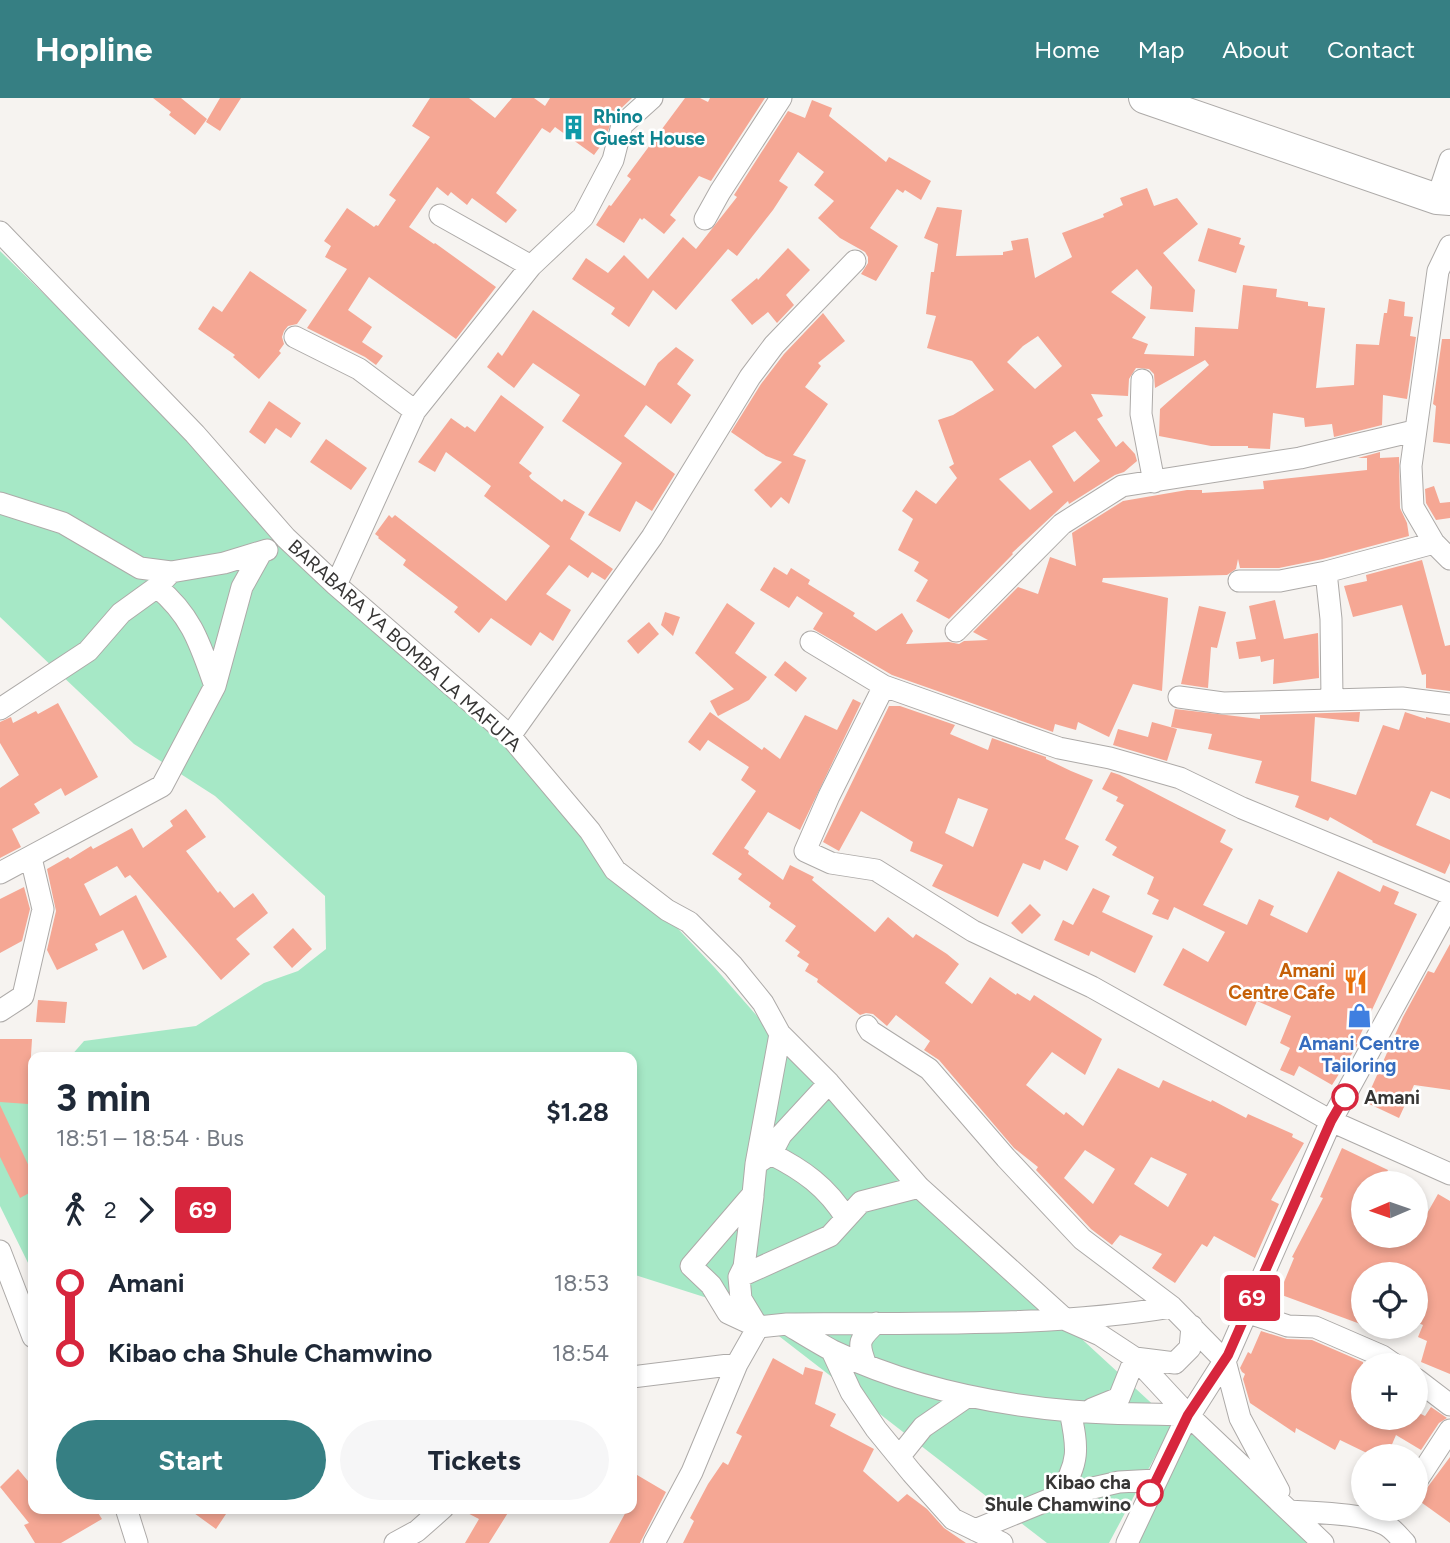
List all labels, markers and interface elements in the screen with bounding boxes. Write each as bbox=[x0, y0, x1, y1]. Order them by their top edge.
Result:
text: Hopline bbox=[35, 30, 153, 69]
text: Home bbox=[1034, 35, 1100, 64]
text: Map bbox=[1138, 35, 1184, 64]
text: About bbox=[1222, 35, 1289, 64]
text: Contact bbox=[1327, 35, 1415, 64]
place label: Rhino Guest House bbox=[593, 105, 705, 150]
building icon: Rhino Guest House bbox=[559, 113, 587, 141]
street label: BARABARA YA BOMBA LA MAFUTA bbox=[283, 535, 526, 756]
place label: Amani Centre Cafe bbox=[1228, 959, 1335, 1004]
restaurant icon: Amani Centre Cafe bbox=[1341, 967, 1369, 995]
shop icon: Amani Centre Tailoring bbox=[1345, 1001, 1373, 1029]
place label: Amani Centre Tailoring bbox=[1298, 1032, 1420, 1077]
text: 3 min bbox=[56, 1075, 151, 1121]
marker: Amani bbox=[1332, 1084, 1358, 1110]
place label: Amani bbox=[1364, 1086, 1420, 1109]
text: $1.28 bbox=[546, 1096, 609, 1128]
text: 18:51 – 18:54 · Bus bbox=[56, 1124, 244, 1152]
north arrow bbox=[1351, 1171, 1428, 1248]
map controls bbox=[1351, 1171, 1428, 1521]
icon: walk bbox=[56, 1191, 94, 1229]
icon: forward bbox=[127, 1191, 165, 1229]
text: 69 bbox=[189, 1195, 217, 1224]
text: 2 bbox=[104, 1196, 117, 1224]
button: locate bbox=[1351, 1262, 1428, 1339]
text: Amani bbox=[108, 1267, 185, 1299]
text: 18:53 bbox=[554, 1269, 609, 1297]
line badge: 69 bbox=[1220, 1275, 1284, 1321]
text: 69 bbox=[1238, 1283, 1266, 1312]
text: Kibao cha Shule Chamwino bbox=[108, 1337, 432, 1369]
text: 18:54 bbox=[552, 1339, 609, 1367]
button: + bbox=[1351, 1353, 1428, 1430]
button: Start bbox=[56, 1420, 326, 1500]
button: Tickets bbox=[340, 1420, 609, 1500]
button: − bbox=[1351, 1444, 1428, 1521]
place label: Kibao cha Shule Chamwino bbox=[984, 1471, 1131, 1516]
marker: Kibao cha Shule Chamwino bbox=[1137, 1480, 1163, 1506]

